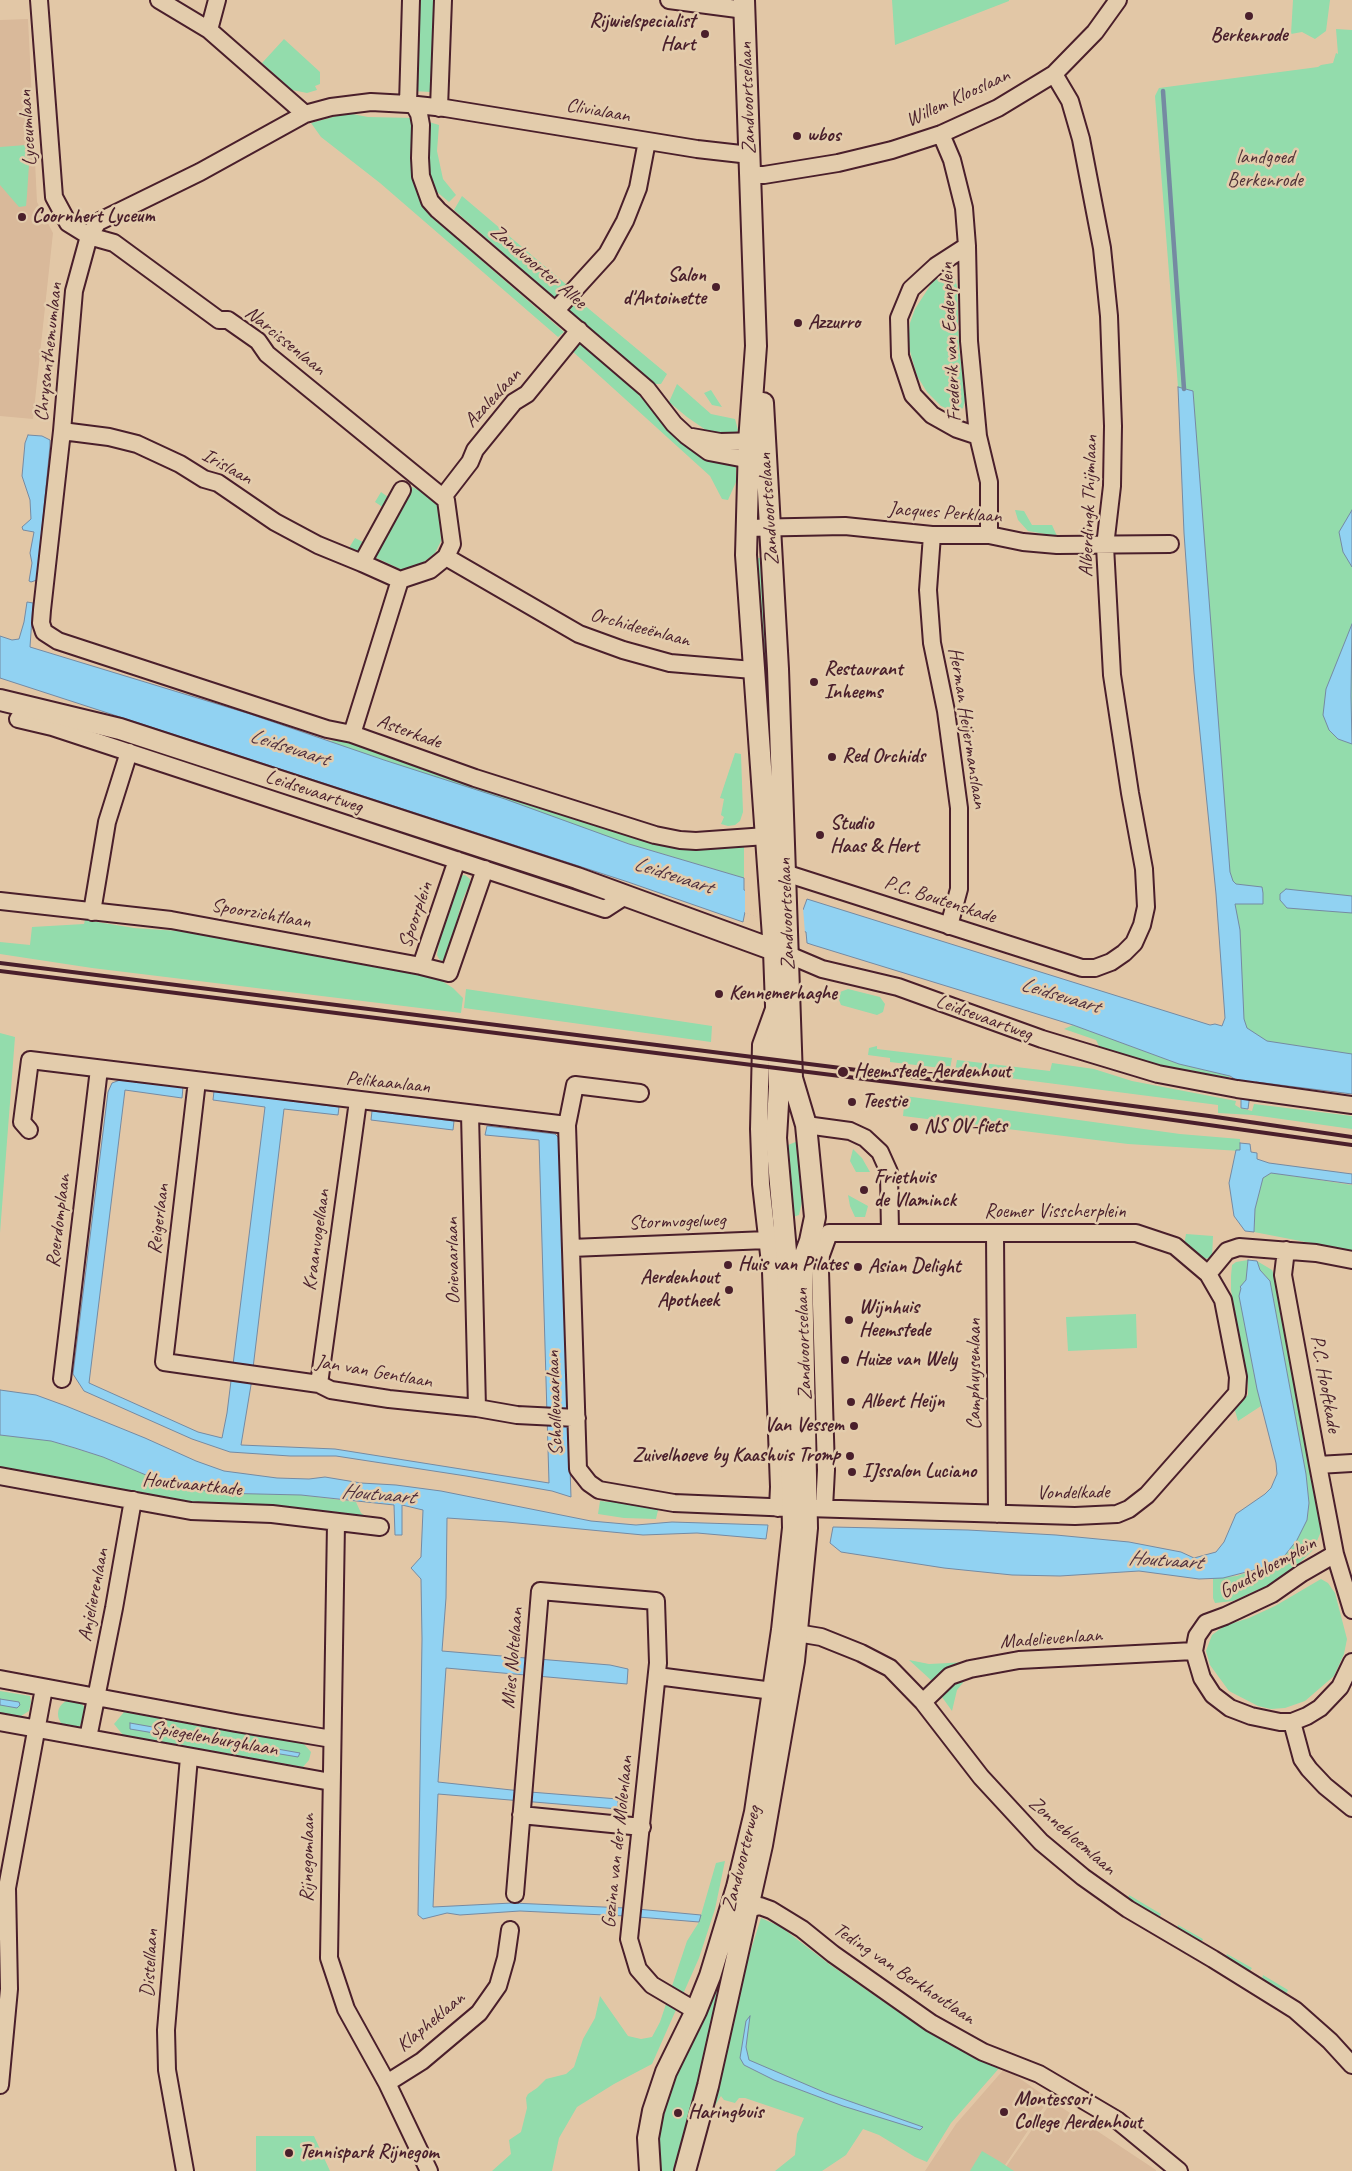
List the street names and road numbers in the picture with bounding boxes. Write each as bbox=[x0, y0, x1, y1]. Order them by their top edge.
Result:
street label: Zandvoortselaan bbox=[734, 41, 762, 155]
street label: Willem Klooslaan bbox=[902, 63, 1014, 133]
street label: Lyceumlaan bbox=[13, 89, 43, 167]
street label: Clivialaan bbox=[564, 94, 632, 128]
street label: Zandvoorter Allee bbox=[485, 220, 591, 314]
street label: Frederik van Eedenplein bbox=[935, 262, 967, 422]
street label: Chrysanthemumlaan bbox=[30, 281, 68, 423]
street label: Narcissenlaan bbox=[240, 301, 330, 381]
street label: Azalealaan bbox=[459, 363, 527, 433]
street label: Alberdingk Thijmlaan bbox=[1075, 435, 1103, 577]
street label: Irislaan bbox=[197, 443, 257, 491]
street label: Zandvoortselaan bbox=[753, 452, 785, 566]
street label: Jacques Perklaan bbox=[888, 497, 1002, 529]
street label: Orchideeënlaan bbox=[587, 603, 693, 653]
street label: Herman Heijermanslaan bbox=[942, 646, 992, 810]
street label: Asterkade bbox=[374, 709, 444, 755]
street label: Leidsevaartweg bbox=[262, 765, 366, 819]
street label: Zandvoortselaan bbox=[773, 857, 801, 971]
street label: P.C. Boutenskade bbox=[881, 871, 999, 929]
street label: Spoorplein bbox=[393, 879, 439, 951]
street label: Spoorzichtlaan bbox=[209, 893, 313, 935]
street label: Leidsevaartweg bbox=[932, 989, 1036, 1047]
street label: Pelikaanlaan bbox=[345, 1067, 431, 1099]
street label: Roerdomplaan bbox=[41, 1173, 77, 1269]
street label: Reigerlaan bbox=[143, 1182, 175, 1256]
street label: Kraanvogellaan bbox=[298, 1188, 336, 1292]
street label: Roemer Visscherplein bbox=[984, 1200, 1126, 1224]
street label: Stormvogelweg bbox=[628, 1208, 726, 1236]
street label: Ooievaarlaan bbox=[440, 1217, 466, 1305]
street label: Zandvoortselaan bbox=[790, 1287, 818, 1401]
street label: Camphuysenlaan bbox=[963, 1318, 987, 1430]
street label: P.C. Hooftkade bbox=[1305, 1333, 1345, 1435]
street label: Jan van Gentlaan bbox=[314, 1350, 434, 1394]
street label: Schollevaarlaan bbox=[541, 1350, 569, 1456]
street label: Houtvaartkade bbox=[141, 1468, 243, 1502]
street label: Vondelkade bbox=[1036, 1480, 1110, 1506]
street label: Goudsbloemplein bbox=[1215, 1532, 1321, 1604]
street label: Anjelierenlaan bbox=[73, 1546, 115, 1644]
street label: Mies Noltelaan bbox=[497, 1606, 529, 1710]
street label: Madelievenlaan bbox=[999, 1623, 1103, 1655]
street label: Spiegelenburghlaan bbox=[148, 1716, 280, 1762]
street label: Gezina van der Molenlaan bbox=[597, 1755, 639, 1929]
street label: Zonnebloemlaan bbox=[1023, 1792, 1121, 1880]
street label: Zandvoorterweg bbox=[717, 1804, 767, 1914]
street label: Rijnegomlaan bbox=[295, 1814, 321, 1902]
street label: Teding van Berkhoutlaan bbox=[828, 1918, 980, 2030]
street label: Distellaan bbox=[136, 1928, 164, 1998]
street label: Klapheklaan bbox=[392, 1986, 470, 2058]

